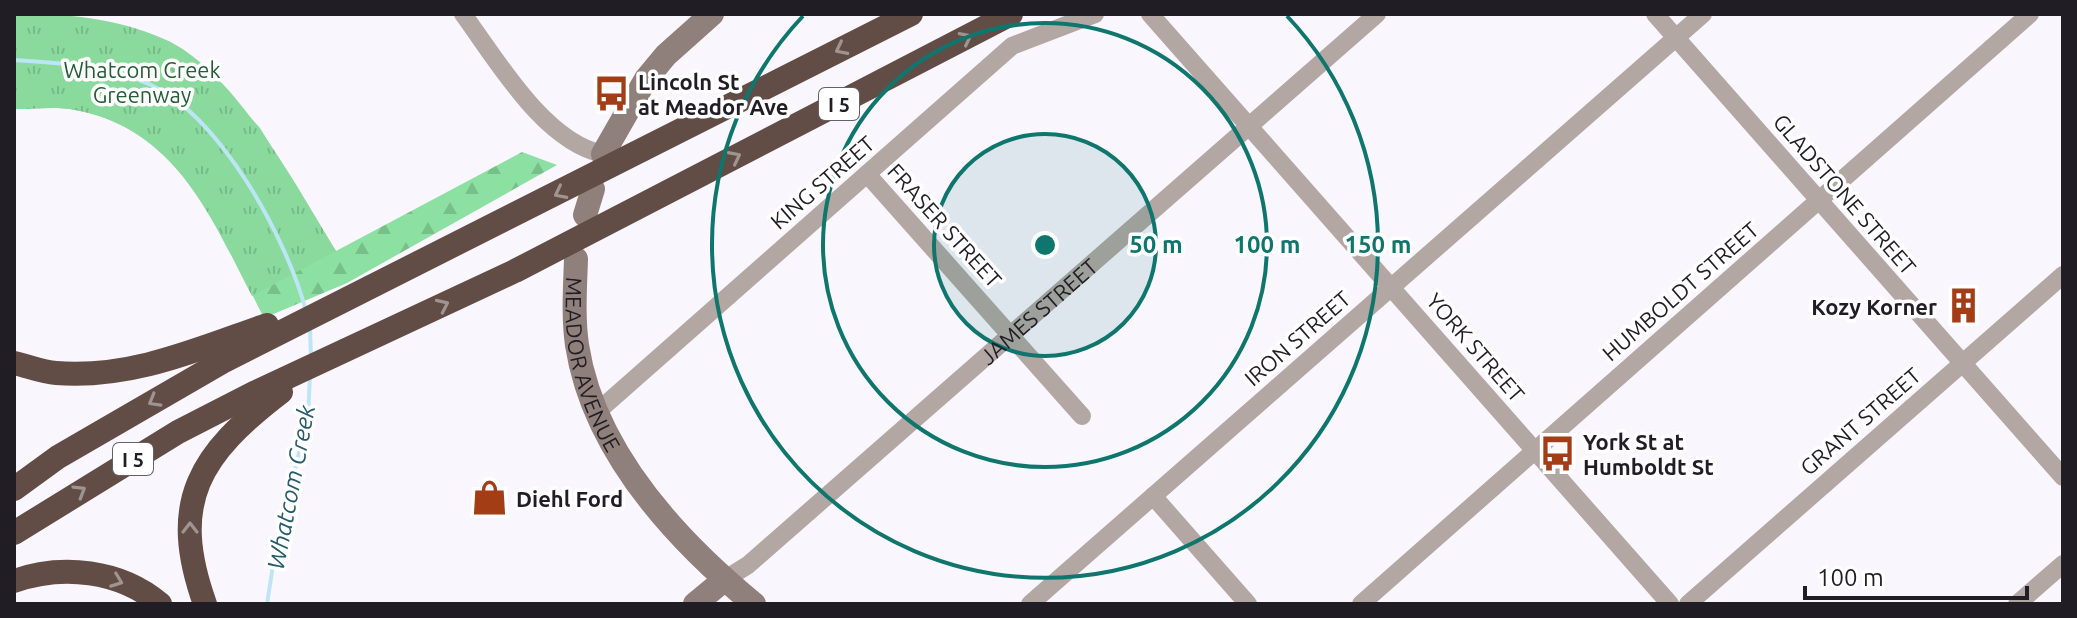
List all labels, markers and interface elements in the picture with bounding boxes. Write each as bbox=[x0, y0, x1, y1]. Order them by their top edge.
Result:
one-way arrow bbox=[957, 32, 972, 47]
one-way arrow bbox=[835, 40, 850, 55]
park label: Whatcom Creek Greenway bbox=[63, 57, 221, 107]
place label: Lincoln St at Meador Ave bbox=[638, 69, 789, 119]
bus stop icon: Lincoln St at Meador Ave bbox=[593, 75, 631, 113]
road number: I 5 bbox=[819, 88, 859, 120]
street label: GLADSTONE STREET bbox=[1769, 109, 1921, 279]
street label: KING STREET bbox=[765, 130, 879, 234]
one-way arrow bbox=[727, 152, 742, 167]
street label: FRASER STREET bbox=[883, 158, 1007, 292]
one-way arrow bbox=[554, 183, 569, 199]
street label: HUMBOLDT STREET bbox=[1597, 216, 1763, 366]
centre of rings bbox=[1031, 231, 1059, 259]
text: 50 m bbox=[1129, 231, 1183, 258]
text: 100 m bbox=[1234, 231, 1300, 258]
text: 150 m bbox=[1345, 231, 1411, 258]
street label: JAMES STREET bbox=[974, 253, 1102, 369]
street label: MEADOR AVENUE bbox=[562, 277, 626, 456]
street label: IRON STREET bbox=[1239, 285, 1355, 391]
building icon: Kozy Korner bbox=[1944, 287, 1982, 325]
street label: YORK STREET bbox=[1422, 288, 1530, 406]
place label: Kozy Korner bbox=[1811, 294, 1937, 319]
one-way arrow bbox=[435, 299, 449, 315]
street label: GRANT STREET bbox=[1795, 362, 1925, 480]
one-way arrow bbox=[148, 391, 163, 407]
water label: Whatcom Creek bbox=[262, 402, 320, 572]
place label: York St at Humboldt St bbox=[1583, 429, 1714, 479]
bus stop icon: York St at Humboldt St bbox=[1538, 435, 1576, 473]
road number: I 5 bbox=[113, 443, 153, 475]
shop icon: Diehl Ford bbox=[471, 479, 509, 517]
one-way arrow bbox=[71, 485, 86, 501]
place label: Diehl Ford bbox=[516, 486, 623, 511]
one-way arrow bbox=[182, 521, 199, 534]
scale bar bbox=[1805, 550, 2027, 600]
text: 100 m bbox=[1817, 564, 1884, 591]
one-way arrow bbox=[109, 571, 123, 588]

